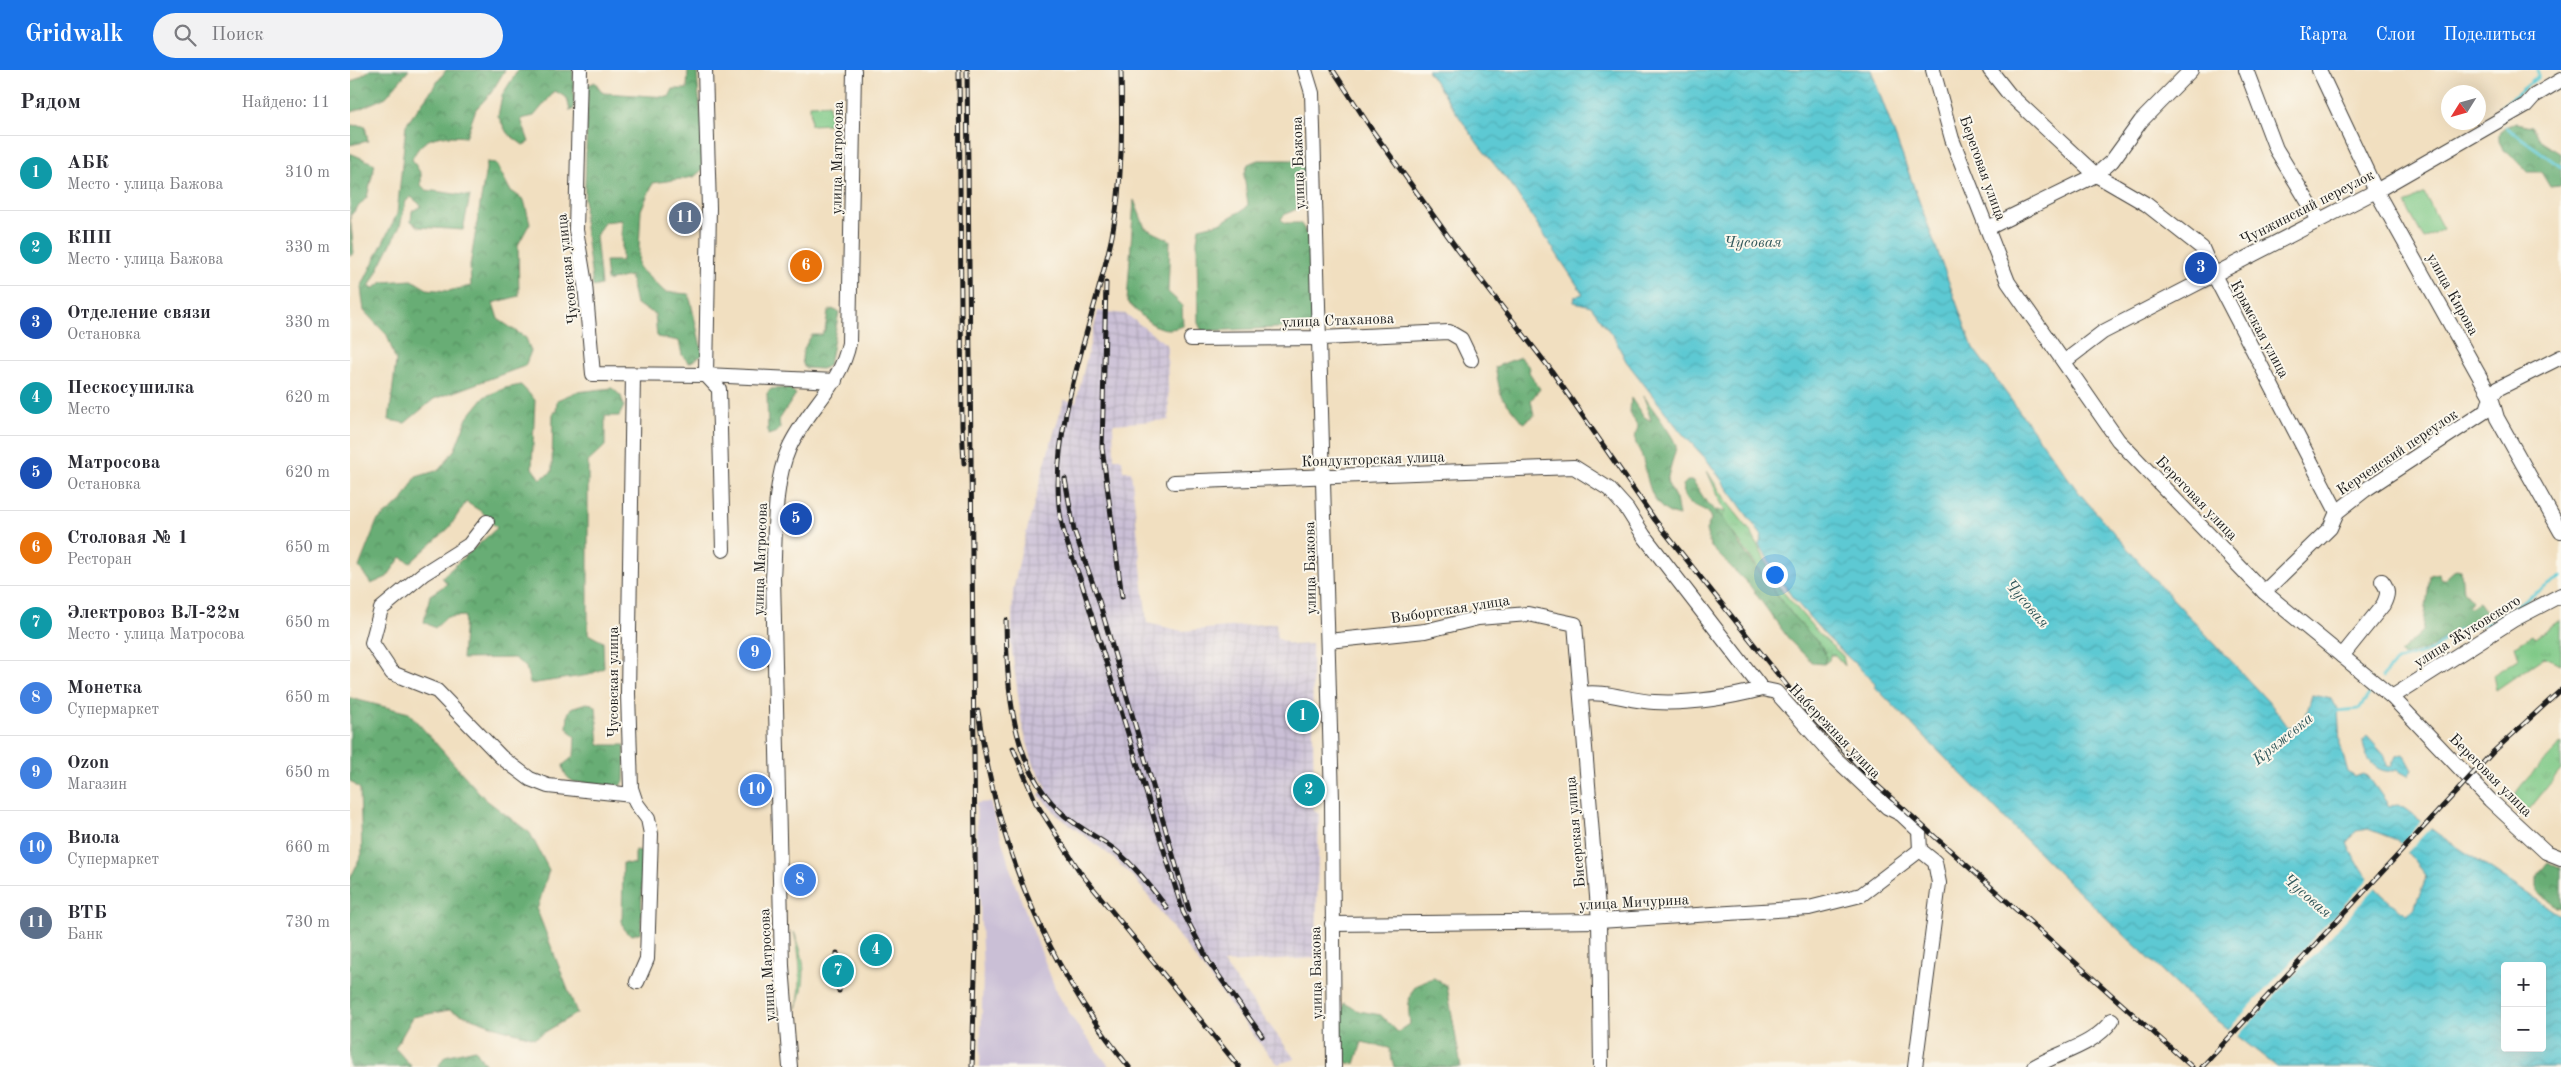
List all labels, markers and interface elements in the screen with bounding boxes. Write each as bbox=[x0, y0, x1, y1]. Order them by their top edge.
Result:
search box bbox=[153, 13, 503, 58]
icon: search bbox=[171, 21, 199, 49]
text: Gridwalk bbox=[25, 23, 123, 47]
text: Поиск bbox=[211, 26, 264, 45]
text: Карта bbox=[2299, 26, 2348, 44]
text: Слои bbox=[2376, 26, 2415, 44]
text: Поделиться bbox=[2443, 26, 2536, 44]
north arrow bbox=[2441, 85, 2486, 130]
text: Рядом bbox=[20, 92, 81, 113]
text: Найдено: 11 bbox=[241, 95, 330, 111]
street label: улица Матросова bbox=[830, 101, 847, 215]
street label: Береговая улица bbox=[1956, 114, 2008, 223]
street label: улица Бажова bbox=[1290, 115, 1309, 210]
text: АБК bbox=[67, 154, 109, 173]
text: 1 bbox=[31, 165, 41, 181]
text: 310 m bbox=[285, 165, 330, 181]
street label: Чунжинский переулок bbox=[2238, 168, 2377, 249]
text: Место · улица Бажова bbox=[67, 177, 223, 193]
pin: 11 bbox=[669, 199, 701, 237]
street label: Чусовская улица bbox=[555, 212, 582, 325]
text: КПП bbox=[67, 229, 112, 248]
water label: Чусовая bbox=[1724, 235, 1782, 251]
text: 2 bbox=[31, 240, 41, 256]
text: 330 m bbox=[285, 240, 330, 256]
pin: 6 bbox=[790, 247, 822, 285]
pin: 3 bbox=[2185, 249, 2217, 287]
street label: улица Кирова bbox=[2423, 251, 2481, 339]
text: Место · улица Бажова bbox=[67, 252, 223, 268]
street label: Крымская улица bbox=[2227, 278, 2291, 382]
text: Отделение связи bbox=[67, 304, 211, 323]
street label: улица Стаханова bbox=[1282, 312, 1395, 331]
text: 3 bbox=[31, 315, 41, 331]
text: 330 m bbox=[285, 315, 330, 331]
text: Остановка bbox=[67, 327, 141, 343]
text: Пескосушилка bbox=[67, 379, 194, 398]
text: 4 bbox=[31, 390, 41, 406]
text: 620 m bbox=[285, 390, 330, 406]
text: Место bbox=[67, 402, 110, 418]
street label: Керченский переулок bbox=[2335, 407, 2461, 499]
street label: Кондукторская улица bbox=[1301, 450, 1446, 470]
text: Матросова bbox=[67, 454, 160, 473]
street label: Береговая улица bbox=[2152, 454, 2240, 544]
text: 5 bbox=[31, 465, 41, 481]
text: 620 m bbox=[285, 465, 330, 481]
text: Остановка bbox=[67, 477, 141, 493]
pin: 5 bbox=[780, 500, 812, 538]
street label: улица Матросова bbox=[752, 502, 771, 616]
street label: улица Бажова bbox=[1303, 521, 1320, 615]
text: Столовая № 1 bbox=[67, 529, 189, 548]
text: 6 bbox=[31, 540, 41, 556]
text: 650 m bbox=[285, 540, 330, 556]
text: Ресторан bbox=[67, 552, 132, 568]
your location bbox=[1762, 562, 1788, 588]
water label: Чусовая bbox=[2001, 577, 2052, 632]
street label: улица Жуковского bbox=[2412, 593, 2524, 671]
street label: Выборгская улица bbox=[1390, 594, 1512, 627]
text: Электровоз ВЛ-22м bbox=[67, 604, 240, 623]
text: 7 bbox=[31, 615, 41, 631]
text: 650 m bbox=[285, 615, 330, 631]
street label: Чусовская улица bbox=[607, 626, 622, 738]
text: Место · улица Матросова bbox=[67, 627, 245, 643]
pin: 9 bbox=[739, 634, 771, 672]
text: Монетка bbox=[67, 679, 142, 698]
street label: Набережная улица bbox=[1785, 682, 1883, 783]
text: 8 bbox=[31, 690, 41, 706]
text: 650 m bbox=[285, 690, 330, 706]
pin: 1 bbox=[1287, 697, 1319, 735]
text: Супермаркет bbox=[67, 702, 159, 718]
water label: Кряжевка bbox=[2249, 710, 2317, 769]
street label: Береговая улица bbox=[2446, 732, 2535, 821]
text: Ozon bbox=[67, 754, 109, 773]
text: 9 bbox=[31, 765, 41, 781]
text: 650 m bbox=[285, 765, 330, 781]
pin: 10 bbox=[740, 771, 772, 809]
pin: 2 bbox=[1293, 771, 1325, 809]
street label: Бисерская улица bbox=[1564, 775, 1589, 888]
text: Магазин bbox=[67, 777, 127, 793]
text: Виола bbox=[67, 829, 120, 848]
text: 10 bbox=[27, 840, 45, 856]
text: 660 m bbox=[285, 840, 330, 856]
text: Супермаркет bbox=[67, 852, 159, 868]
pin: 8 bbox=[784, 861, 816, 899]
water label: Чусовая bbox=[2280, 871, 2334, 922]
street label: улица Мичурина bbox=[1579, 893, 1690, 914]
text: ВТБ bbox=[67, 904, 107, 923]
street label: улица Матросова bbox=[758, 907, 779, 1022]
text: 11 bbox=[27, 915, 45, 931]
text: 730 m bbox=[285, 915, 330, 931]
street label: улица Бажова bbox=[1309, 926, 1326, 1020]
text: Банк bbox=[67, 927, 103, 943]
pin: 4 bbox=[860, 931, 892, 969]
pin: 7 bbox=[822, 952, 854, 990]
map controls bbox=[2501, 962, 2546, 1052]
button: + bbox=[2501, 962, 2546, 1007]
button: − bbox=[2501, 1007, 2546, 1052]

